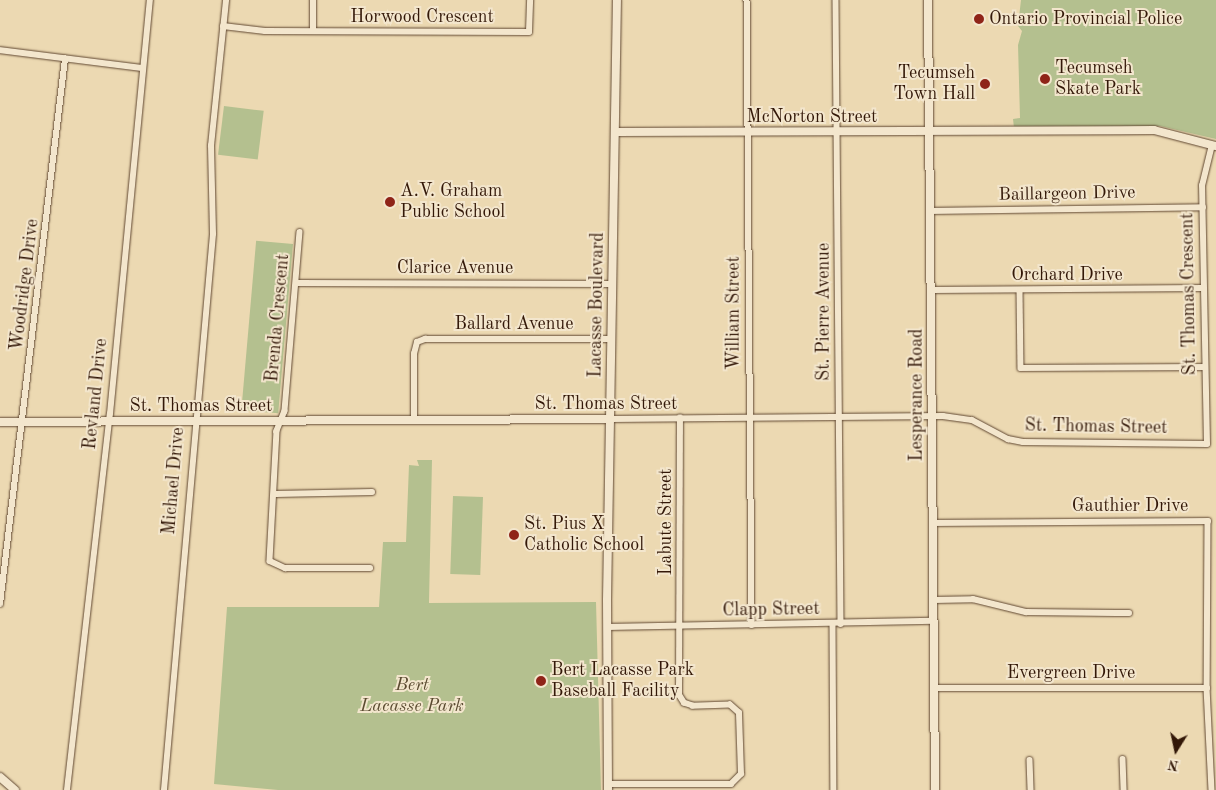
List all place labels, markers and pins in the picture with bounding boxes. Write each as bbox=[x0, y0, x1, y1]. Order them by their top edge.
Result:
place label: Ontario Provincial Police bbox=[989, 8, 1182, 30]
marker: Ontario Provincial Police bbox=[973, 13, 985, 25]
place label: Tecumseh Skate Park bbox=[1055, 58, 1141, 100]
place label: Tecumseh Town Hall bbox=[893, 63, 975, 106]
marker: Tecumseh Skate Park bbox=[1039, 73, 1051, 85]
marker: Tecumseh Town Hall bbox=[979, 78, 991, 90]
place label: A.V. Graham Public School bbox=[400, 181, 505, 223]
marker: A.V. Graham Public School bbox=[384, 196, 396, 208]
place label: St. Pius X Catholic School bbox=[524, 514, 644, 556]
marker: St. Pius X Catholic School bbox=[508, 529, 520, 541]
place label: Bert Lacasse Park Baseball Facility bbox=[551, 660, 694, 702]
marker: Bert Lacasse Park Baseball Facility bbox=[535, 675, 547, 687]

